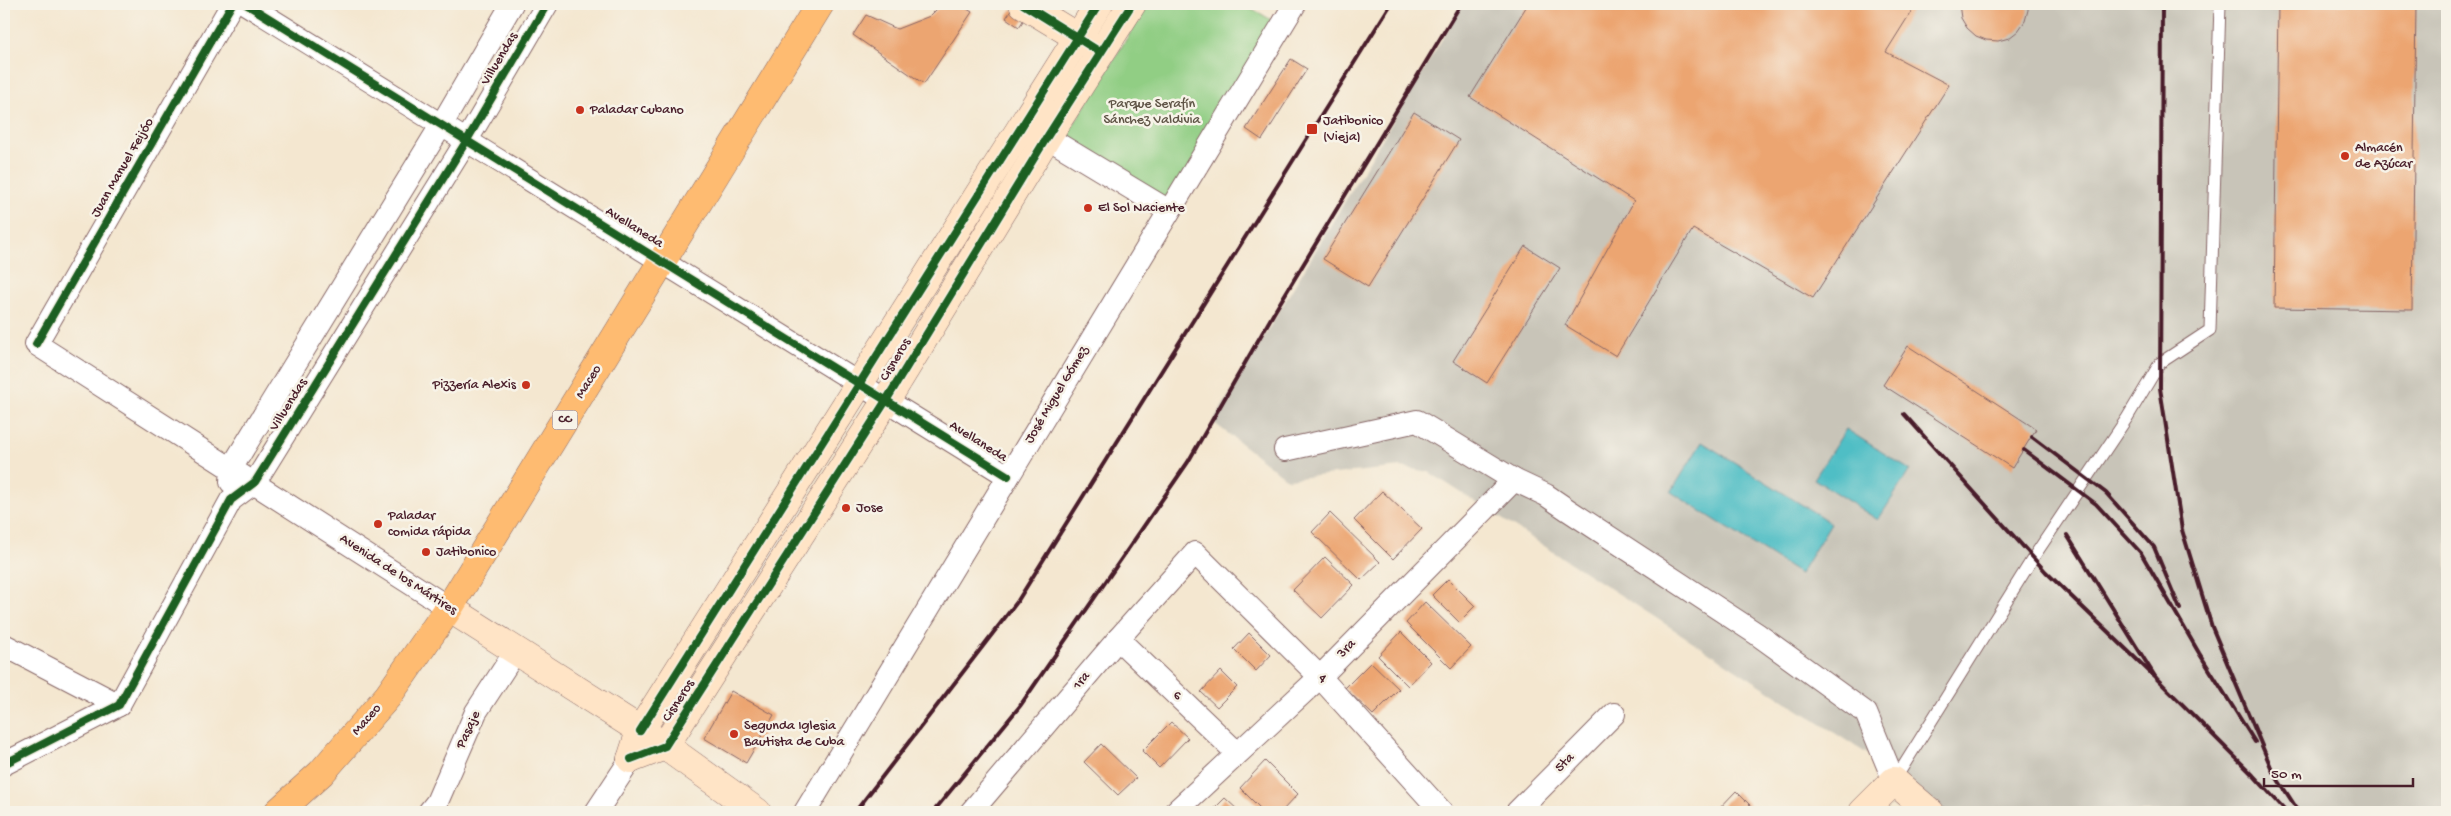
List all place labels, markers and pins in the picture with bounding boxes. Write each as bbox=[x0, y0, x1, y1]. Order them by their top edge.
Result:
place label: Paladar Cubano bbox=[589, 102, 684, 119]
marker: Paladar Cubano bbox=[574, 104, 586, 116]
place label: Jatibonico (Vieja) bbox=[1323, 113, 1383, 146]
marker: Jatibonico (Vieja) bbox=[1305, 122, 1319, 136]
place label: Almacén de Azúcar bbox=[2355, 140, 2413, 173]
marker: Almacén de Azúcar bbox=[2339, 150, 2351, 162]
place label: El Sol Naciente bbox=[1098, 200, 1186, 217]
marker: El Sol Naciente bbox=[1082, 202, 1094, 214]
place label: Pizzería Alexis bbox=[431, 377, 517, 394]
marker: Pizzería Alexis bbox=[520, 379, 532, 391]
place label: Jose bbox=[856, 500, 884, 517]
marker: Jose bbox=[840, 502, 852, 514]
place label: Paladar comida rápida bbox=[387, 508, 472, 541]
marker: Paladar comida rápida bbox=[372, 518, 384, 530]
place label: Jatibonico bbox=[436, 544, 496, 561]
marker: Jatibonico bbox=[420, 546, 432, 558]
place label: Segunda Iglesia Bautista de Cuba bbox=[743, 718, 845, 751]
marker: Segunda Iglesia Bautista de Cuba bbox=[728, 728, 740, 740]

